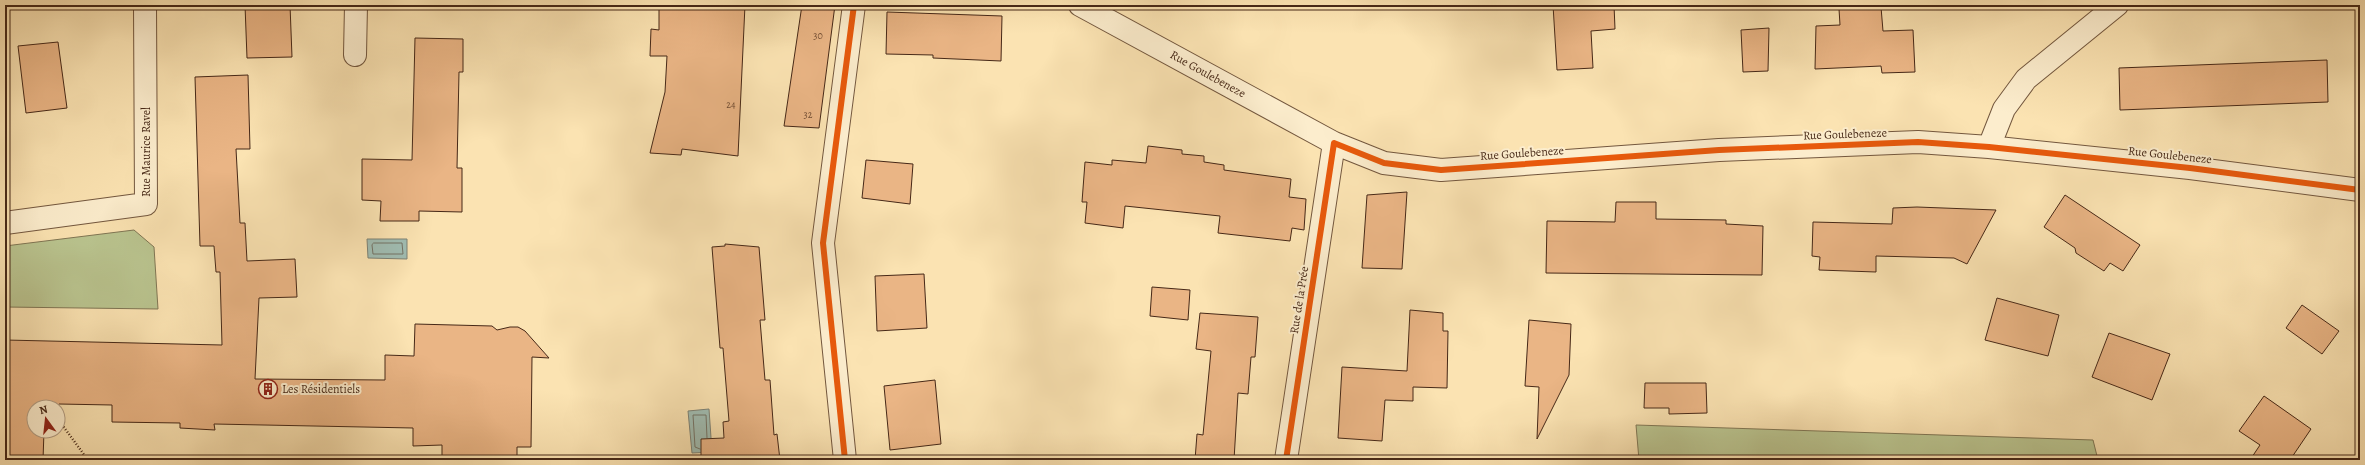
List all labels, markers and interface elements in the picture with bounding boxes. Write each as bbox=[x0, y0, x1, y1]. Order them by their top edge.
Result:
house number: 30 bbox=[813, 29, 823, 42]
street label: Rue Goulebeneze bbox=[1167, 47, 1249, 101]
house number: 24 bbox=[726, 98, 736, 111]
street label: Rue Maurice Ravel bbox=[138, 107, 154, 197]
house number: 32 bbox=[804, 108, 813, 121]
street label: Rue Goulebeneze bbox=[1803, 125, 1887, 143]
street label: Rue Goulebeneze bbox=[1480, 142, 1564, 164]
street label: Rue Goulebeneze bbox=[2127, 143, 2213, 167]
street label: Rue de la Prée bbox=[1286, 265, 1312, 335]
building icon: Les Résidentiels bbox=[257, 378, 279, 400]
place label: Les Résidentiels bbox=[282, 381, 360, 397]
north arrow bbox=[26, 399, 66, 439]
text: N bbox=[38, 402, 49, 418]

